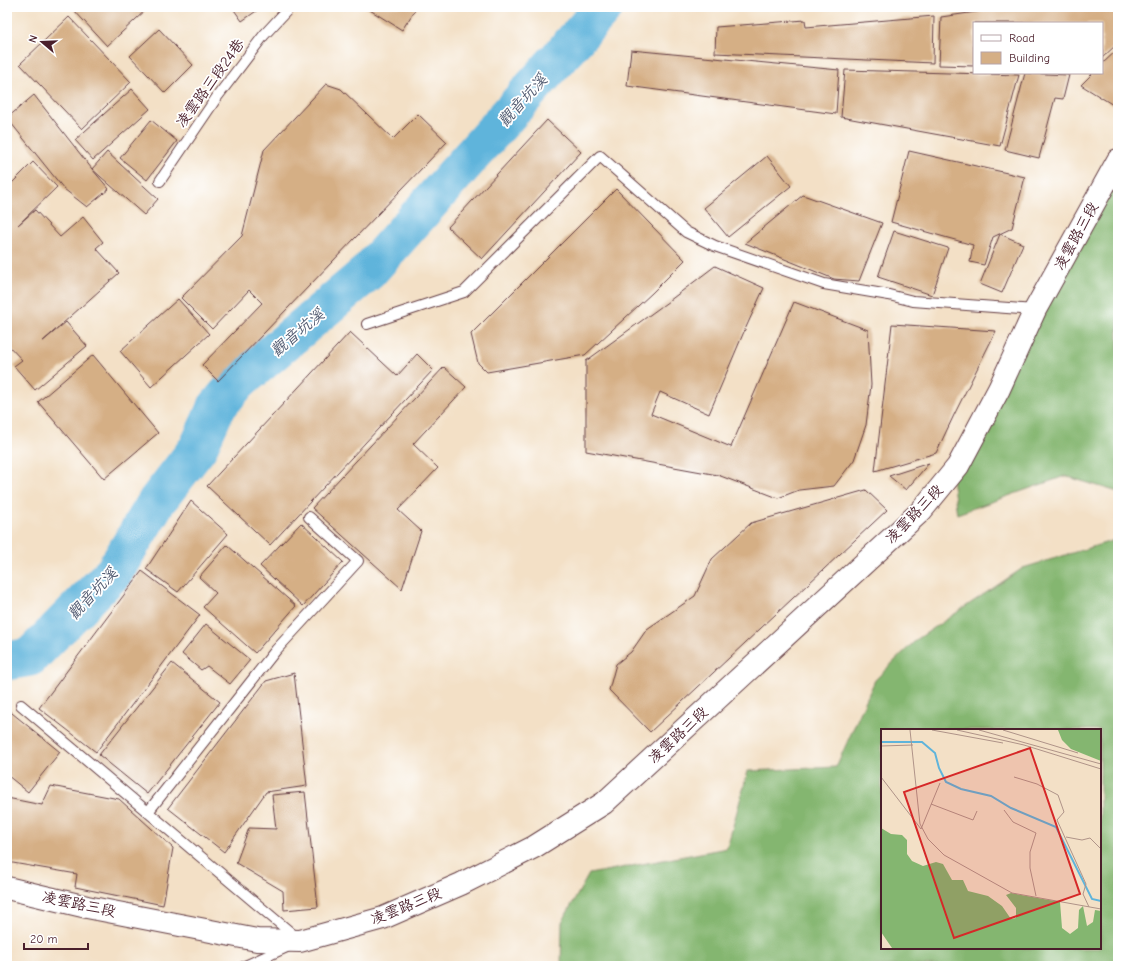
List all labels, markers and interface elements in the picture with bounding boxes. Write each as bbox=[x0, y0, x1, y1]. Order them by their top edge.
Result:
north arrow bbox=[22, 22, 62, 62]
legend bbox=[973, 22, 1103, 74]
text: Road bbox=[1009, 31, 1035, 45]
text: N bbox=[26, 33, 40, 44]
street label: 凌雲路三段24巷 bbox=[172, 35, 248, 131]
text: Building bbox=[1009, 51, 1050, 65]
water label: 觀音坑溪 bbox=[495, 70, 552, 130]
street label: 凌雲路三段 bbox=[1050, 199, 1102, 273]
water label: 觀音坑溪 bbox=[267, 305, 329, 360]
street label: 凌雲路三段 bbox=[881, 481, 947, 547]
water label: 觀音坑溪 bbox=[64, 563, 122, 623]
street label: 凌雲路三段 bbox=[644, 703, 712, 767]
inset map bbox=[881, 729, 1101, 949]
street label: 凌雲路三段 bbox=[368, 884, 444, 928]
street label: 凌雲路三段 bbox=[40, 887, 118, 921]
scale bar bbox=[24, 925, 88, 951]
text: 20 m bbox=[30, 932, 58, 946]

